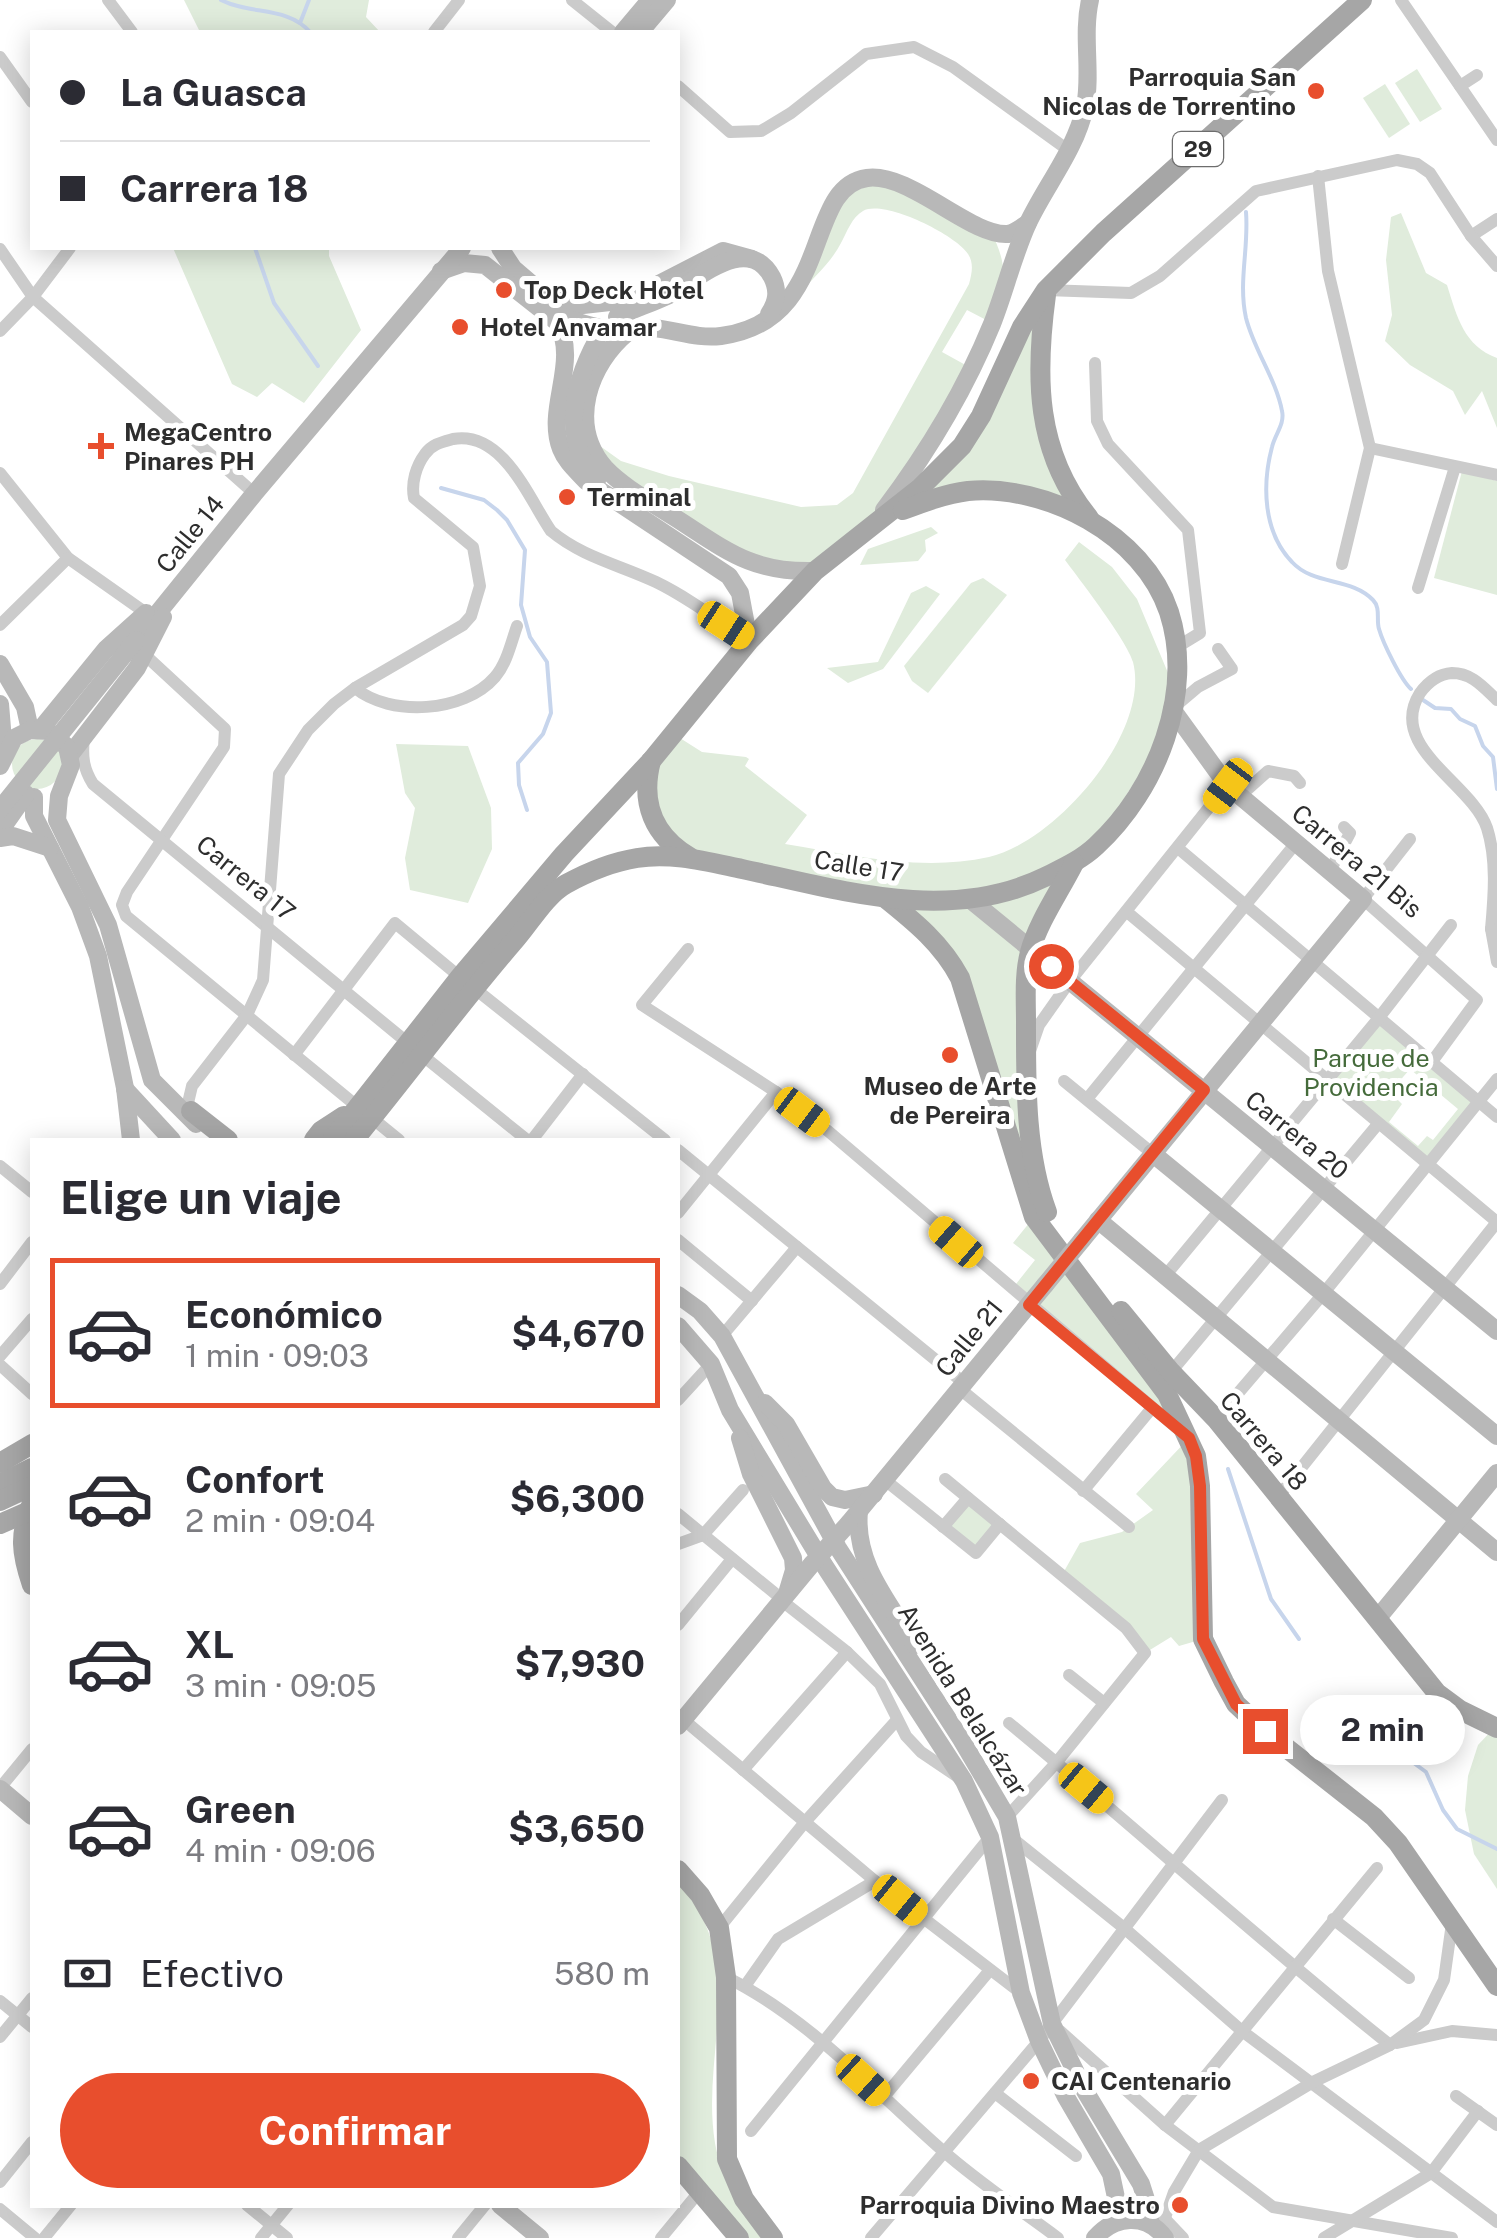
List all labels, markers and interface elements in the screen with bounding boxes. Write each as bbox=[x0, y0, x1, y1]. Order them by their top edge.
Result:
place label: Parroquia San Nicolas de Torrentino bbox=[1042, 62, 1296, 121]
text: La Guasca bbox=[120, 70, 307, 115]
marker: Parroquia San Nicolas de Torrentino bbox=[1305, 80, 1327, 102]
road number: 29 bbox=[1173, 132, 1223, 166]
text: Carrera 18 bbox=[120, 166, 309, 211]
place label: Top Deck Hotel bbox=[524, 275, 704, 305]
marker: Top Deck Hotel bbox=[493, 279, 515, 301]
place label: Hotel Anvamar bbox=[480, 312, 657, 342]
marker: Hotel Anvamar bbox=[449, 316, 471, 338]
place label: MegaCentro Pinares PH bbox=[124, 417, 272, 476]
marker: MegaCentro Pinares PH bbox=[88, 433, 114, 459]
place label: Terminal bbox=[587, 482, 691, 512]
marker: Terminal bbox=[556, 486, 578, 508]
street label: Calle 14 bbox=[150, 489, 230, 579]
car bbox=[693, 596, 759, 654]
car bbox=[1198, 753, 1258, 819]
street label: Carrera 21 Bis bbox=[1286, 798, 1428, 924]
street label: Carrera 17 bbox=[190, 829, 302, 927]
street label: Calle 17 bbox=[812, 844, 906, 888]
route start bbox=[1029, 944, 1074, 989]
park label: Parque de Providencia bbox=[1303, 1043, 1439, 1102]
marker: Museo de Arte de Pereira bbox=[939, 1044, 961, 1066]
place label: Museo de Arte de Pereira bbox=[863, 1071, 1037, 1130]
car bbox=[769, 1082, 835, 1142]
street label: Carrera 20 bbox=[1239, 1084, 1355, 1186]
text: Elige un viaje bbox=[60, 1171, 342, 1224]
car bbox=[924, 1211, 988, 1273]
icon: car bbox=[65, 1288, 155, 1378]
text: Económico bbox=[185, 1292, 383, 1337]
street label: Calle 21 bbox=[929, 1294, 1009, 1382]
text: $4,670 bbox=[511, 1311, 645, 1356]
text: 1 min · 09:03 bbox=[185, 1337, 369, 1374]
street label: Carrera 18 bbox=[1214, 1385, 1314, 1497]
icon: car bbox=[65, 1453, 155, 1543]
text: Confort bbox=[185, 1457, 325, 1502]
text: $6,300 bbox=[510, 1476, 645, 1521]
text: 2 min · 09:04 bbox=[185, 1502, 375, 1539]
street label: Avenida Belalcázar bbox=[892, 1599, 1034, 1801]
icon: car bbox=[65, 1618, 155, 1708]
text: XL bbox=[185, 1622, 234, 1667]
text: $7,930 bbox=[515, 1641, 645, 1686]
text: 3 min · 09:05 bbox=[185, 1667, 377, 1704]
callout: 2 min bbox=[1300, 1696, 1465, 1766]
route end bbox=[1243, 1709, 1288, 1754]
text: 2 min bbox=[1341, 1711, 1424, 1748]
car bbox=[1053, 1757, 1119, 1819]
icon: car bbox=[65, 1783, 155, 1873]
text: Green bbox=[185, 1787, 296, 1832]
text: $3,650 bbox=[508, 1806, 645, 1851]
text: 4 min · 09:06 bbox=[185, 1832, 376, 1869]
car bbox=[867, 1869, 933, 1931]
icon: cash bbox=[60, 1946, 115, 2001]
text: Efectivo bbox=[140, 1951, 284, 1996]
text: 580 m bbox=[554, 1955, 650, 1992]
car bbox=[831, 2049, 895, 2111]
place label: CAI Centenario bbox=[1051, 2066, 1231, 2096]
marker: CAI Centenario bbox=[1020, 2070, 1042, 2092]
button: Confirmar bbox=[60, 2073, 650, 2188]
place label: Parroquia Divino Maestro bbox=[859, 2190, 1160, 2220]
marker: Parroquia Divino Maestro bbox=[1169, 2194, 1191, 2216]

